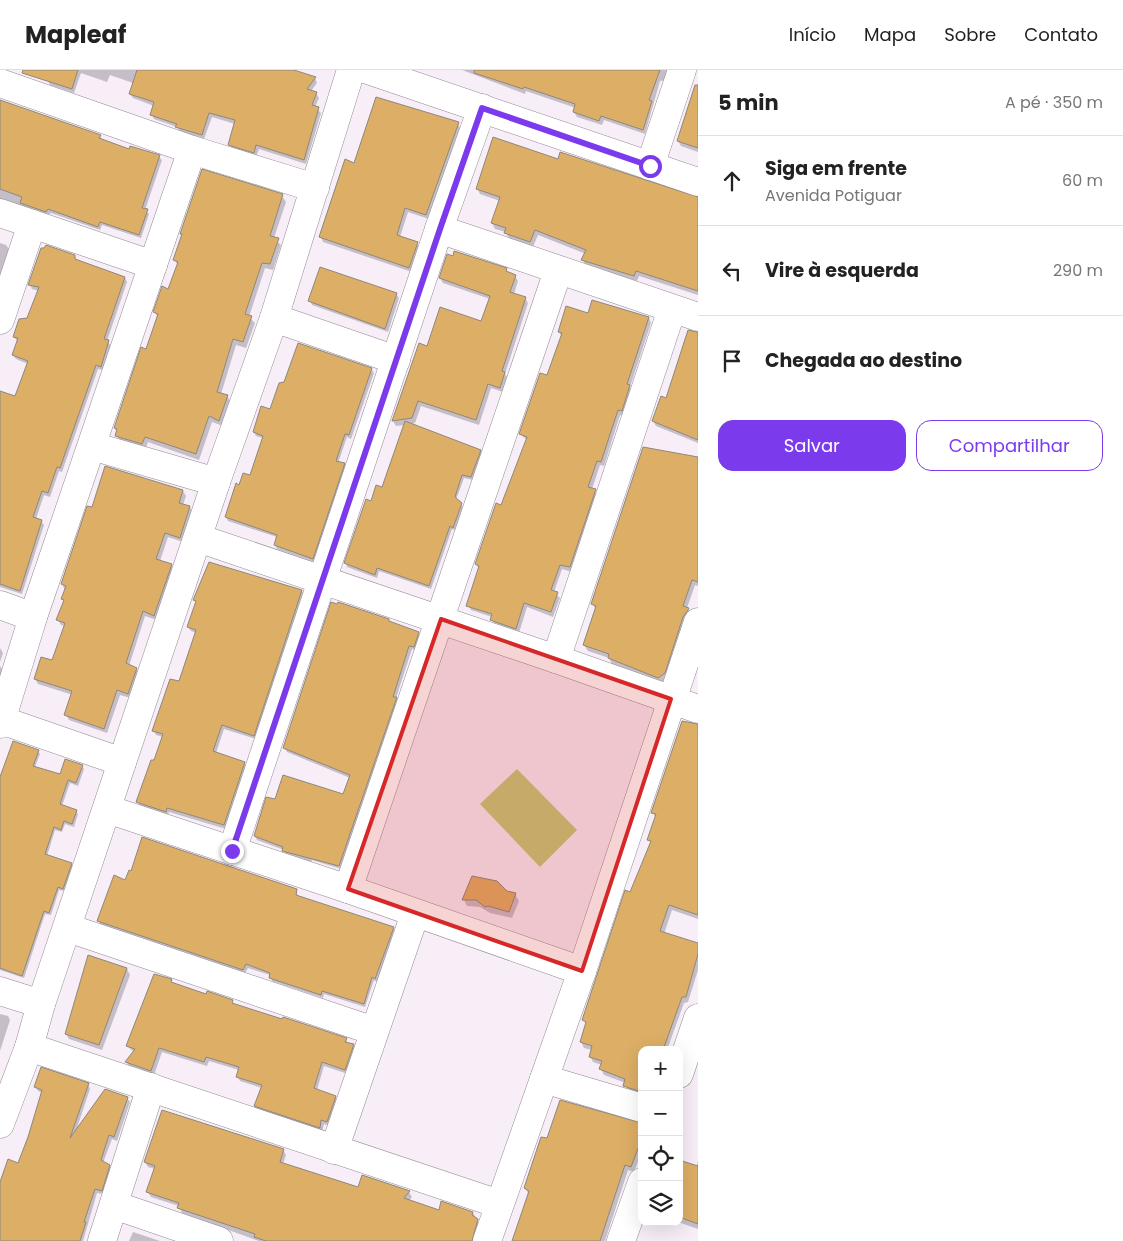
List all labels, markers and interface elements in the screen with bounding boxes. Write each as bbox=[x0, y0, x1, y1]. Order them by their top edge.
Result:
text: Mapleaf bbox=[25, 18, 126, 51]
text: Início bbox=[789, 22, 836, 47]
text: Mapa bbox=[864, 22, 916, 47]
text: Sobre bbox=[944, 22, 996, 47]
text: Contato bbox=[1024, 22, 1098, 47]
text: 5 min bbox=[718, 88, 779, 117]
text: A pé · 350 m bbox=[1005, 91, 1103, 114]
route start bbox=[639, 155, 662, 178]
text: Siga em frente bbox=[765, 155, 907, 182]
icon: ahead bbox=[718, 167, 746, 195]
text: 60 m bbox=[1062, 169, 1103, 192]
text: Avenida Potiguar bbox=[765, 184, 902, 207]
icon: left bbox=[718, 257, 746, 285]
text: Vire à esquerda bbox=[765, 257, 919, 284]
text: 290 m bbox=[1053, 259, 1103, 282]
icon: arrive bbox=[718, 347, 746, 375]
text: Chegada ao destino bbox=[765, 347, 962, 374]
button: Salvar bbox=[718, 420, 906, 471]
button: Compartilhar bbox=[916, 420, 1103, 471]
route end bbox=[221, 840, 244, 863]
map controls bbox=[638, 1046, 683, 1226]
button: + bbox=[638, 1046, 683, 1091]
button: − bbox=[638, 1091, 683, 1136]
button: locate bbox=[638, 1136, 683, 1181]
button: layers bbox=[638, 1181, 683, 1226]

